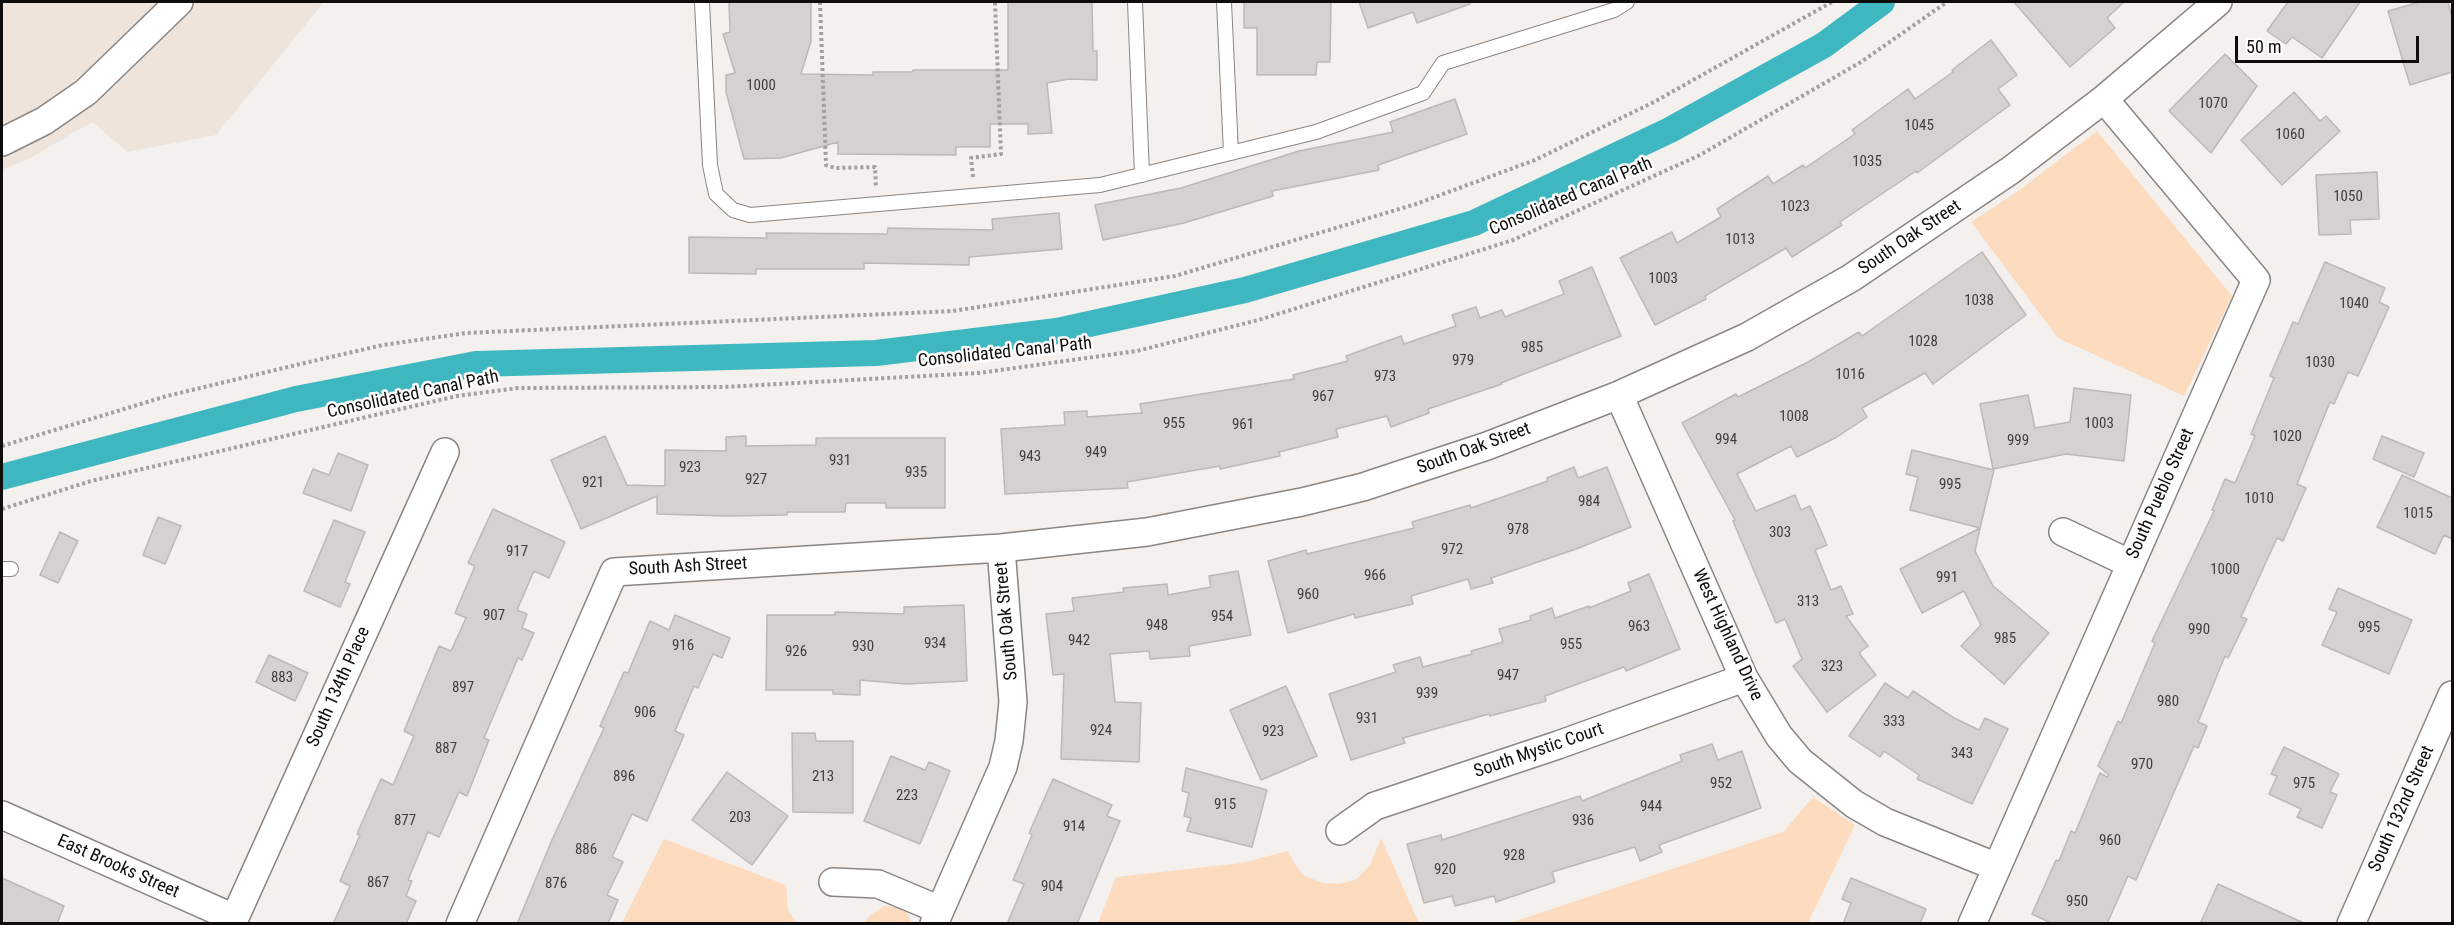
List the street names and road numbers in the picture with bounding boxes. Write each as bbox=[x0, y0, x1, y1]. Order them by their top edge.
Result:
street label: Consolidated Canal Path bbox=[1486, 153, 1656, 241]
street label: South Oak Street bbox=[1855, 196, 1965, 280]
street label: Consolidated Canal Path bbox=[917, 333, 1093, 373]
street label: Consolidated Canal Path bbox=[325, 366, 501, 424]
street label: South Oak Street bbox=[1414, 418, 1534, 480]
street label: South Pueblo Street bbox=[2123, 425, 2199, 563]
street label: South Ash Street bbox=[628, 553, 748, 581]
street label: South Oak Street bbox=[991, 561, 1023, 681]
street label: West Highland Drive bbox=[1687, 566, 1767, 704]
street label: South 134th Place bbox=[303, 623, 375, 751]
street label: South Mystic Court bbox=[1471, 719, 1607, 783]
street label: South 132nd Street bbox=[2365, 743, 2439, 875]
street label: East Brooks Street bbox=[54, 830, 182, 904]

